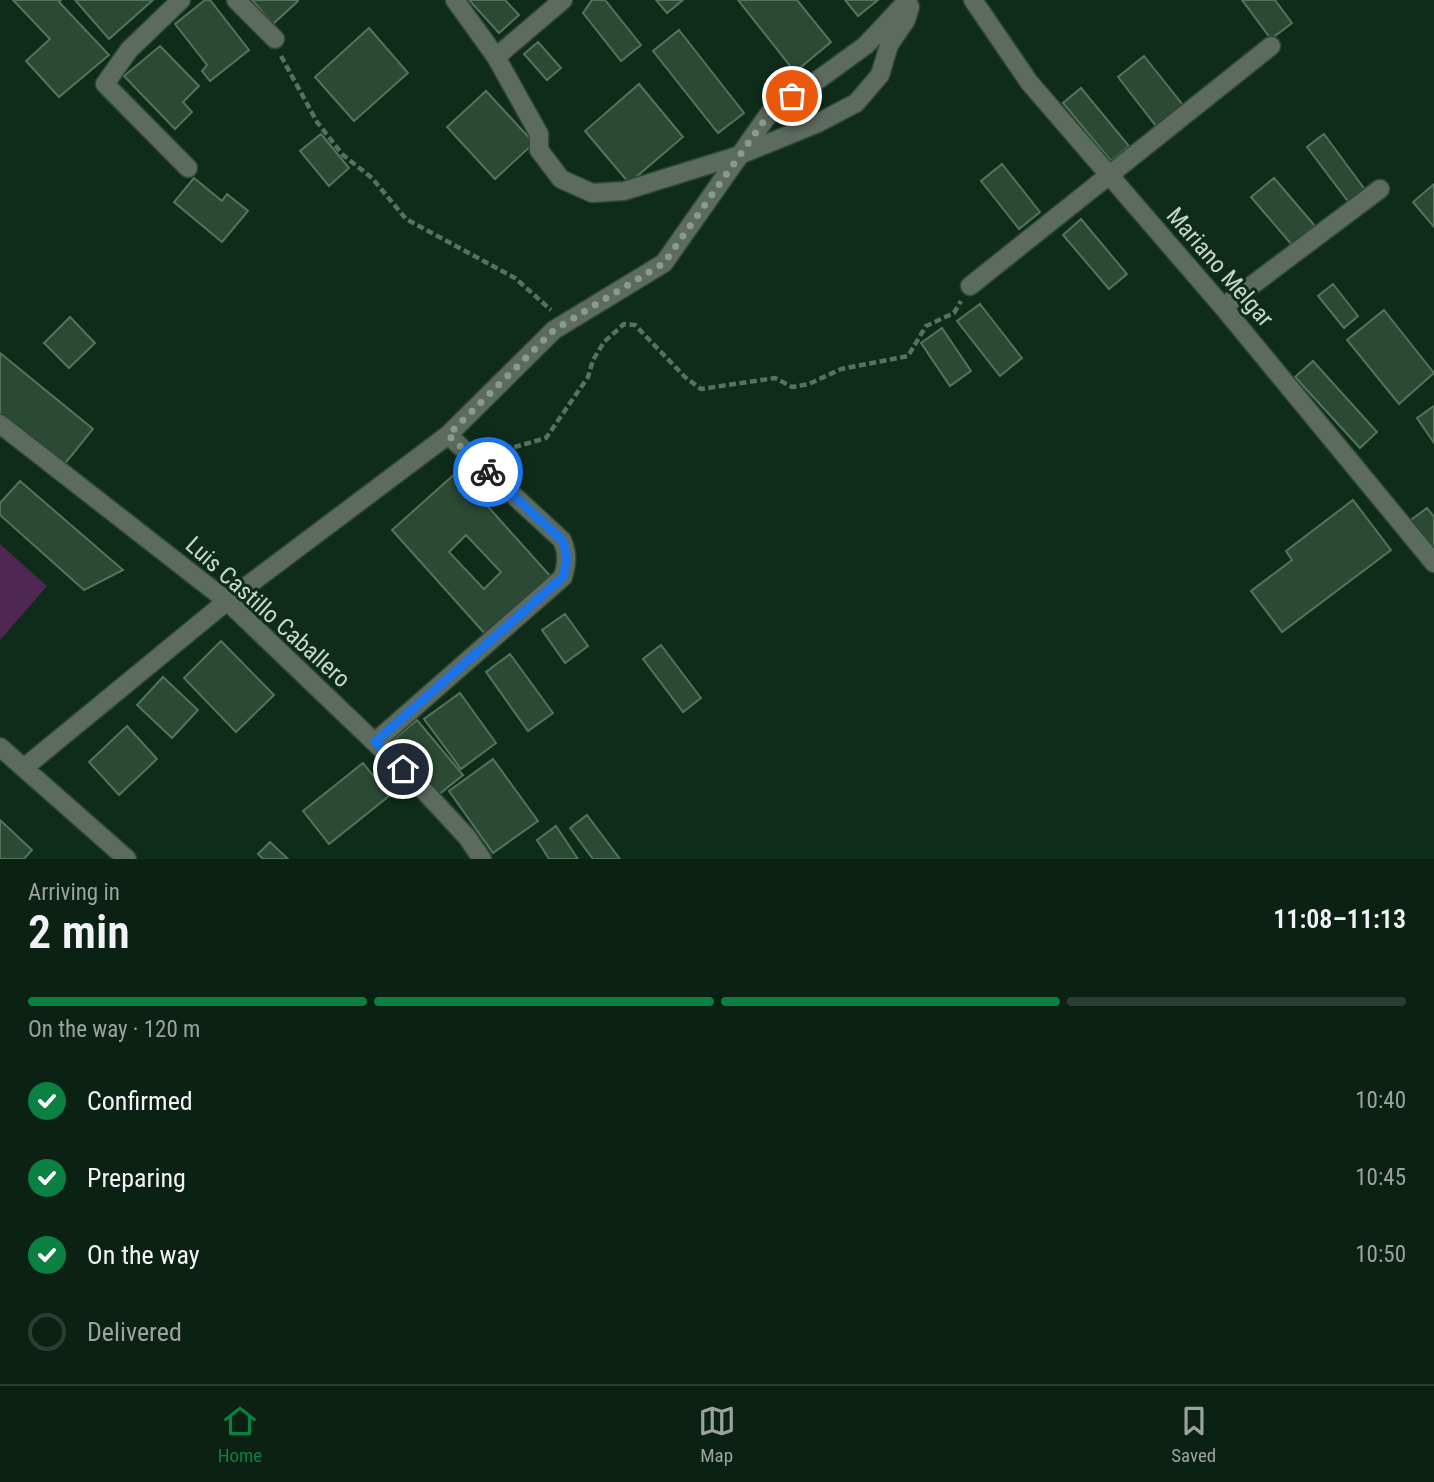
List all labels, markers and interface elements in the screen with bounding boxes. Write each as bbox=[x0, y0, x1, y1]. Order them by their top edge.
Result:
pin bbox=[762, 66, 822, 126]
icon: bag bbox=[773, 77, 811, 115]
street label: Mariano Melgar bbox=[1161, 202, 1279, 332]
courier bbox=[453, 437, 523, 507]
icon: bike bbox=[469, 453, 507, 491]
street label: Luis Castillo Caballero bbox=[180, 531, 356, 693]
pin bbox=[373, 739, 433, 799]
icon: home bbox=[384, 750, 422, 788]
text: Arriving in bbox=[28, 879, 120, 906]
text: 11:08–11:13 bbox=[1273, 904, 1406, 934]
text: 2 min bbox=[28, 905, 130, 959]
text: On the way · 120 m bbox=[28, 1016, 200, 1043]
icon: check bbox=[28, 1082, 66, 1120]
text: Confirmed bbox=[87, 1086, 193, 1116]
text: 10:40 bbox=[1355, 1087, 1406, 1114]
icon: check bbox=[28, 1159, 66, 1197]
text: Preparing bbox=[87, 1163, 186, 1193]
text: 10:45 bbox=[1355, 1164, 1406, 1191]
icon: check bbox=[28, 1236, 66, 1274]
text: On the way bbox=[87, 1240, 200, 1270]
text: 10:50 bbox=[1355, 1241, 1406, 1268]
text: Delivered bbox=[87, 1317, 182, 1347]
tab: Home bbox=[218, 1402, 262, 1467]
tab: Map bbox=[698, 1402, 736, 1467]
tab: Saved bbox=[1171, 1402, 1216, 1467]

